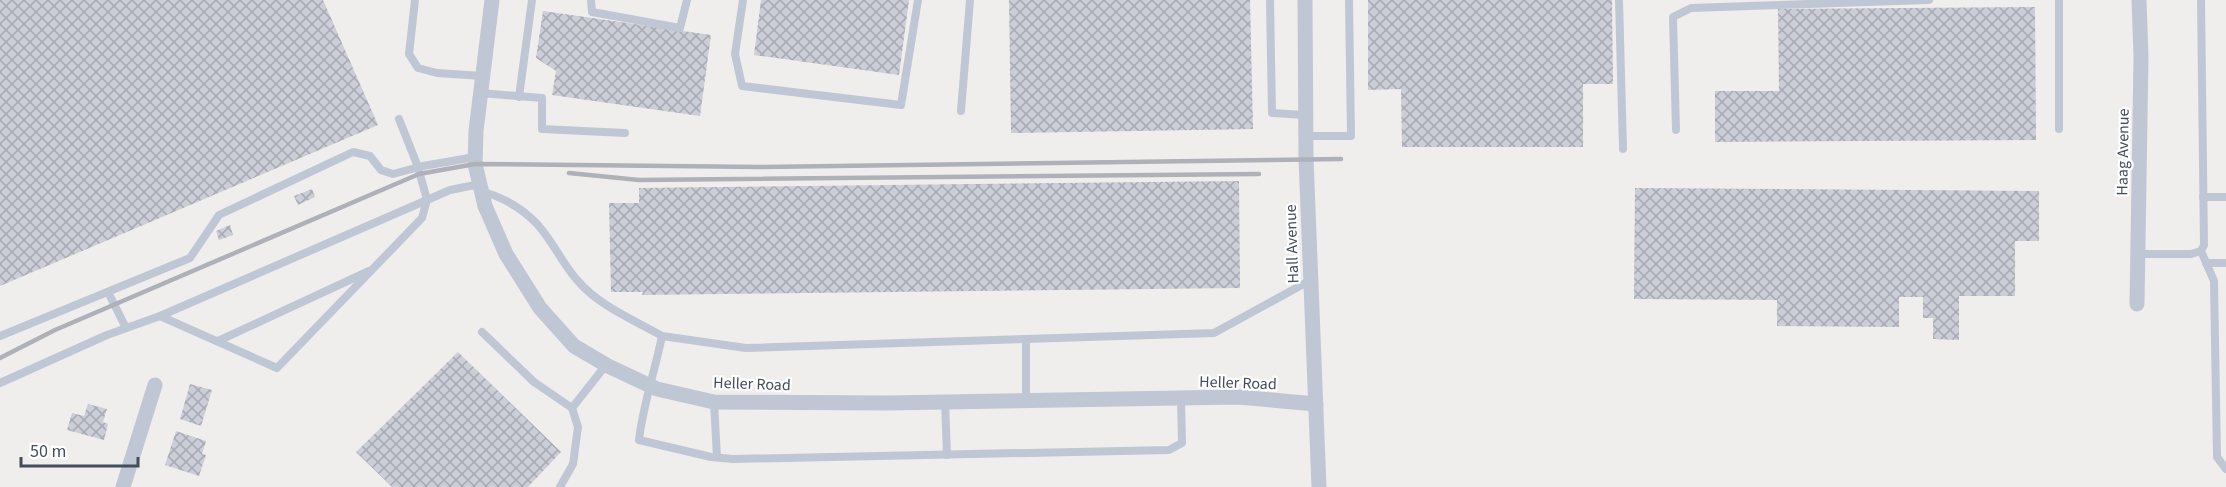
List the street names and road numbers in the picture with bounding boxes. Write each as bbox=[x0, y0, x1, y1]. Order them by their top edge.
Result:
street label: Haag Avenue bbox=[2111, 108, 2135, 196]
street label: Hall Avenue bbox=[1280, 204, 1304, 284]
street label: Heller Road bbox=[1199, 371, 1277, 395]
street label: Heller Road bbox=[713, 372, 791, 396]

